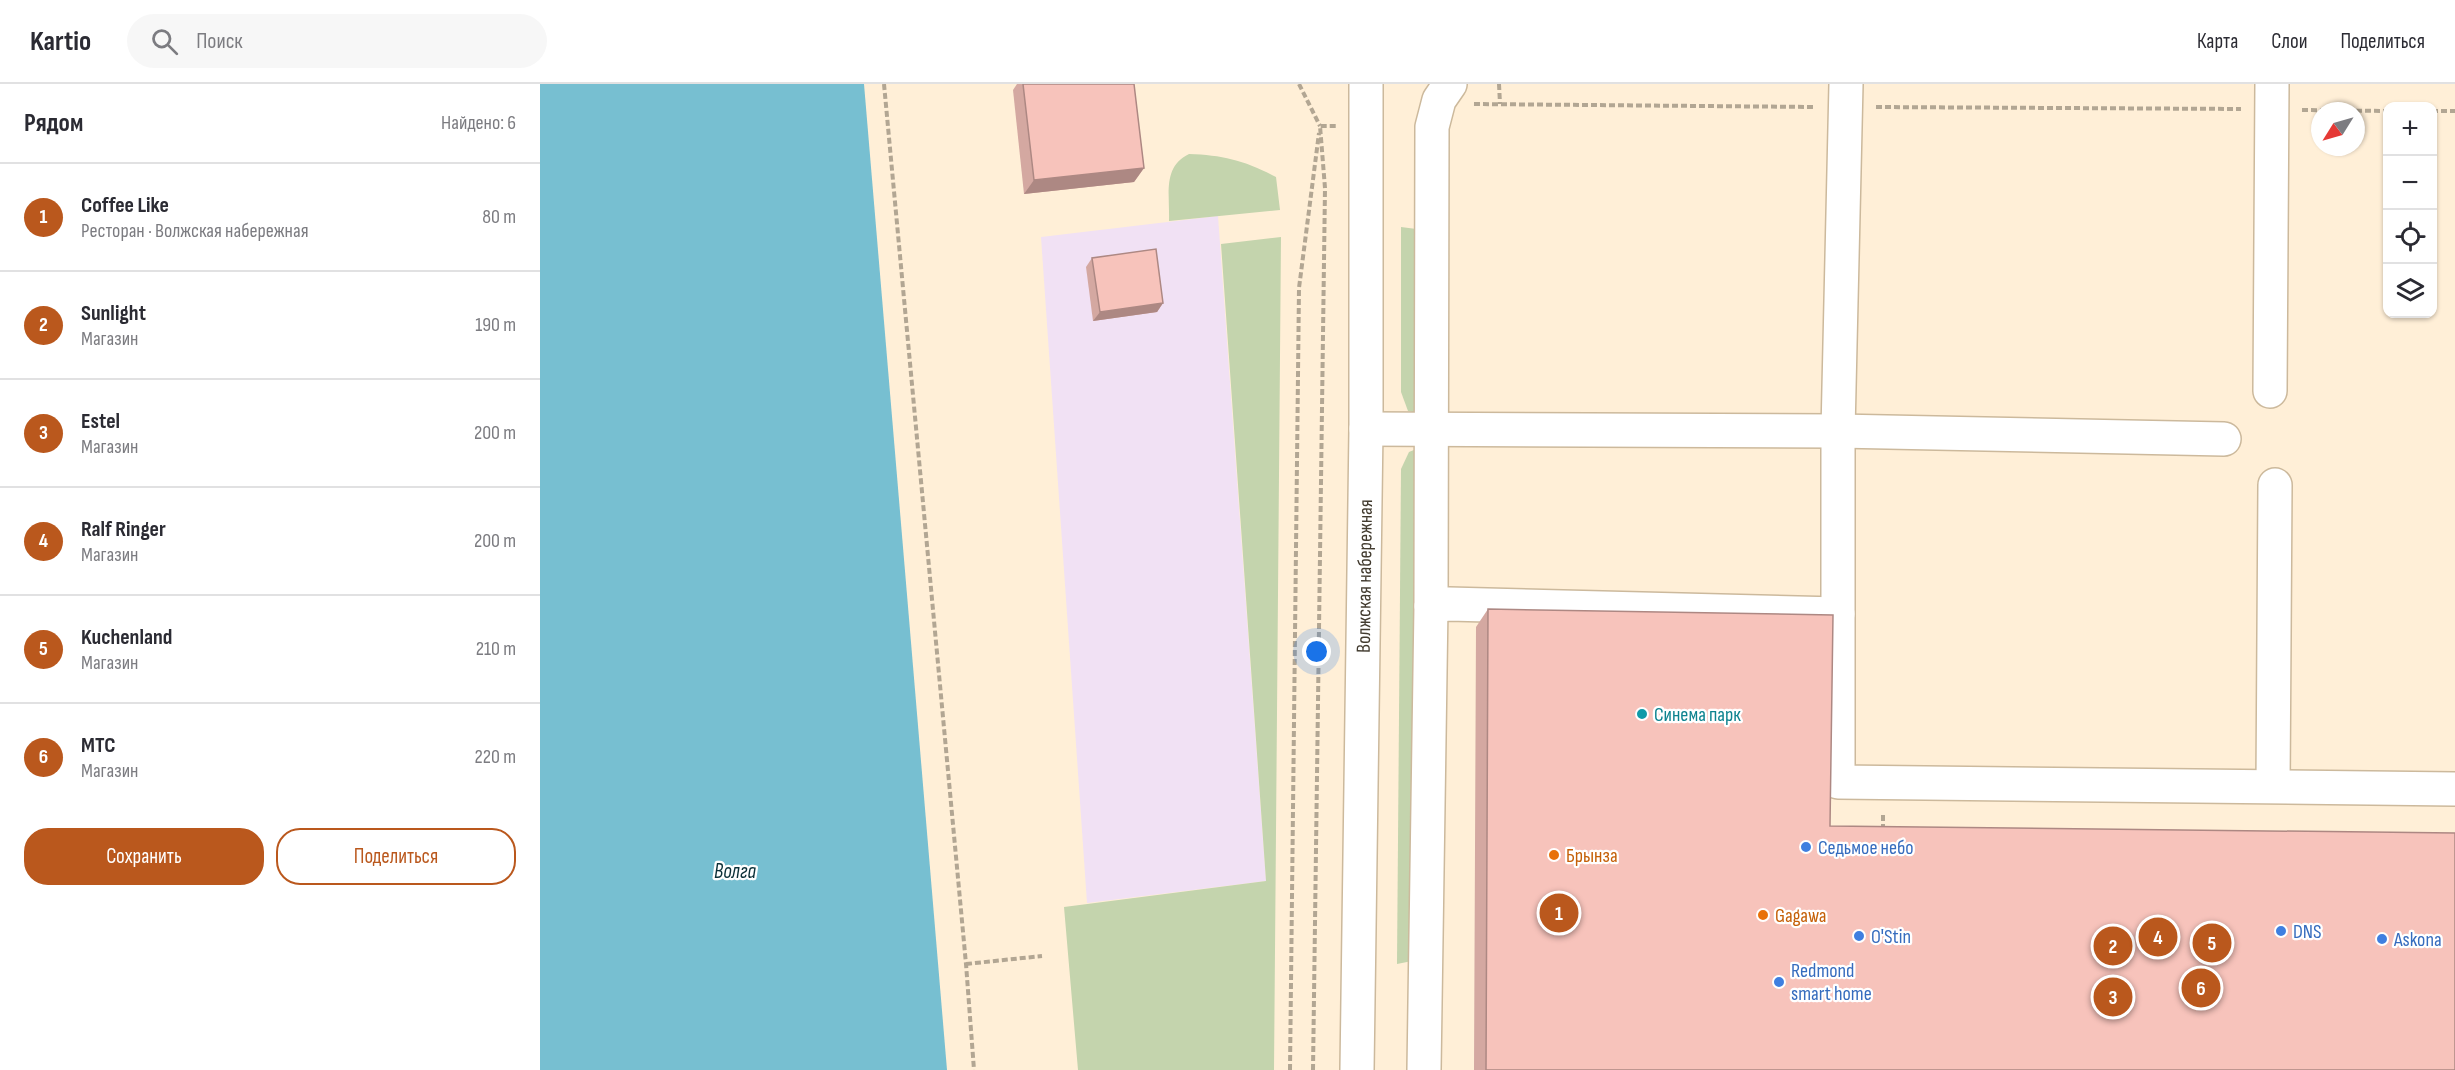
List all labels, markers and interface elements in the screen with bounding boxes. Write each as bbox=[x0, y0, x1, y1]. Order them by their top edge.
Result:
search box bbox=[127, 14, 547, 68]
text: Kartio bbox=[30, 25, 91, 58]
icon: search bbox=[148, 25, 181, 58]
text: Поиск bbox=[196, 28, 243, 55]
text: Карта bbox=[2197, 29, 2238, 54]
text: Слои bbox=[2271, 29, 2307, 54]
text: Поделиться bbox=[2340, 29, 2425, 54]
north arrow bbox=[2311, 102, 2365, 156]
map controls bbox=[2383, 102, 2437, 318]
button: + bbox=[2383, 102, 2437, 156]
text: Рядом bbox=[24, 108, 83, 139]
text: Найдено: 6 bbox=[441, 111, 516, 135]
button: − bbox=[2383, 156, 2437, 210]
text: Coffee Like bbox=[81, 192, 169, 219]
text: 1 bbox=[40, 205, 47, 229]
text: 80 m bbox=[482, 205, 516, 229]
button: locate bbox=[2383, 210, 2437, 264]
text: Ресторан · Волжская набережная bbox=[81, 219, 309, 243]
button: layers bbox=[2383, 264, 2437, 318]
text: Sunlight bbox=[81, 300, 146, 327]
text: 2 bbox=[39, 313, 48, 337]
text: 190 m bbox=[475, 313, 516, 337]
text: Магазин bbox=[81, 327, 138, 351]
text: Estel bbox=[81, 408, 120, 435]
text: 3 bbox=[39, 421, 48, 445]
text: 200 m bbox=[474, 421, 516, 445]
text: Магазин bbox=[81, 435, 138, 459]
street label: Волжская набережная bbox=[1352, 499, 1378, 653]
text: Ralf Ringer bbox=[81, 516, 166, 543]
text: 4 bbox=[39, 529, 48, 553]
text: 200 m bbox=[474, 529, 516, 553]
text: Магазин bbox=[81, 543, 138, 567]
text: Kuchenland bbox=[81, 624, 172, 651]
text: 5 bbox=[39, 637, 48, 661]
text: 210 m bbox=[476, 637, 516, 661]
your location bbox=[1302, 637, 1331, 666]
text: Магазин bbox=[81, 651, 138, 675]
place label: Синема парк bbox=[1654, 703, 1741, 727]
marker: Синема парк bbox=[1635, 707, 1649, 721]
text: МТС bbox=[81, 732, 115, 759]
text: 6 bbox=[39, 745, 48, 769]
text: 220 m bbox=[475, 745, 516, 769]
text: Магазин bbox=[81, 759, 138, 783]
button: Сохранить bbox=[24, 828, 264, 885]
button: Поделиться bbox=[276, 828, 516, 885]
place label: Седьмое небо bbox=[1818, 836, 1914, 860]
marker: Седьмое небо bbox=[1799, 840, 1813, 854]
place label: Брынза bbox=[1566, 844, 1618, 868]
marker: Брынза bbox=[1547, 848, 1561, 862]
water label: Волга bbox=[714, 859, 756, 884]
pin: 1 bbox=[1540, 890, 1578, 936]
place label: Gagawa bbox=[1775, 904, 1827, 928]
marker: Gagawa bbox=[1756, 908, 1770, 922]
pin: 4 bbox=[2138, 914, 2178, 960]
pin: 5 bbox=[2192, 920, 2232, 966]
place label: DNS bbox=[2293, 920, 2322, 944]
pin: 2 bbox=[2094, 924, 2132, 968]
marker: DNS bbox=[2274, 924, 2288, 938]
place label: O'Stin bbox=[1871, 925, 1911, 949]
place label: Askona bbox=[2393, 928, 2442, 952]
marker: O'Stin bbox=[1852, 929, 1866, 943]
marker: Askona bbox=[2375, 932, 2389, 946]
place label: Redmond smart home bbox=[1791, 959, 1872, 1006]
pin: 6 bbox=[2182, 966, 2220, 1010]
pin: 3 bbox=[2094, 974, 2132, 1020]
marker: Redmond smart home bbox=[1772, 975, 1786, 989]

